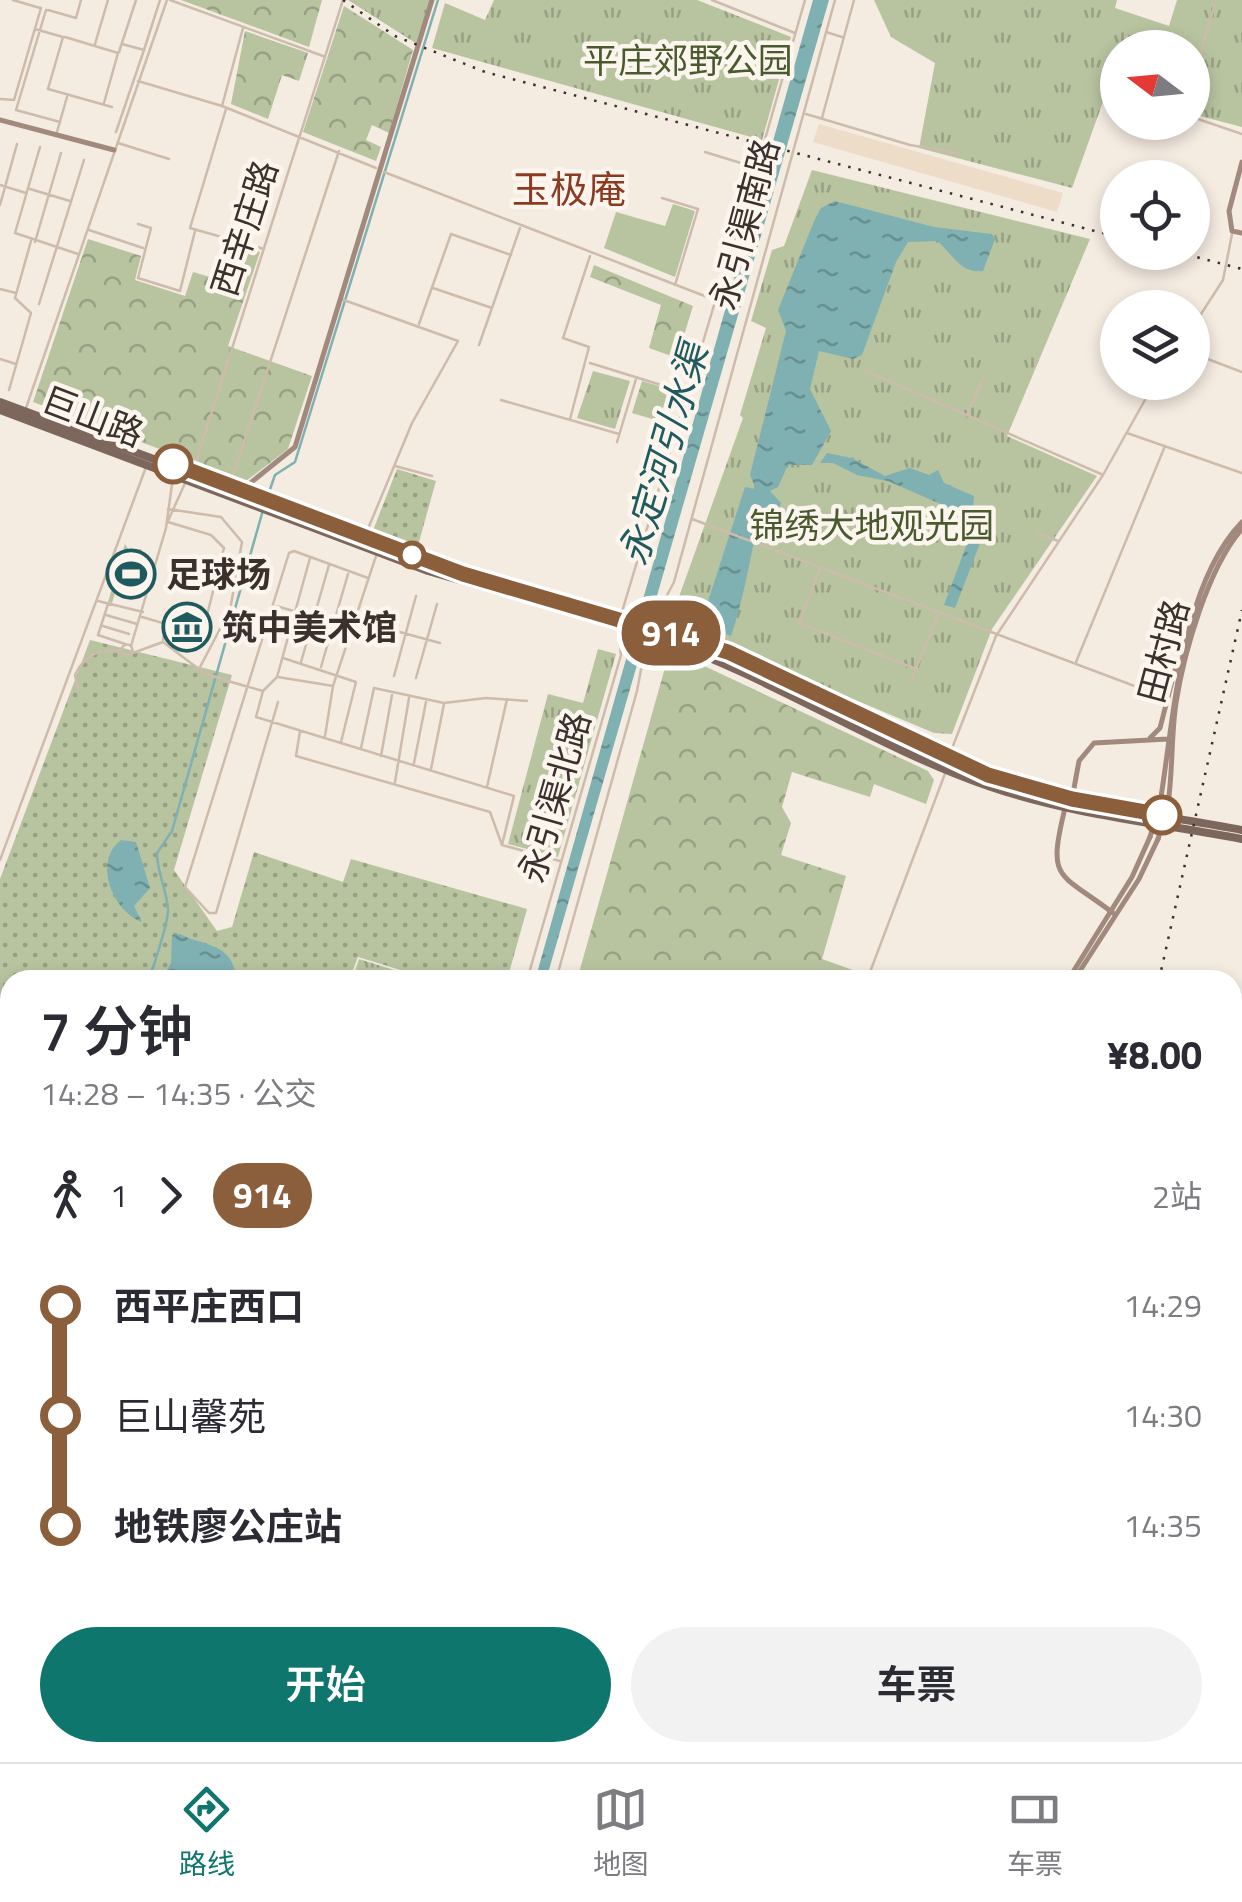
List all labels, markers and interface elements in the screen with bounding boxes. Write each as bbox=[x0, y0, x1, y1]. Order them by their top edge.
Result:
north arrow bbox=[1100, 30, 1210, 140]
map controls bbox=[1100, 30, 1210, 400]
park label: 平庄郊野公园 bbox=[583, 33, 793, 87]
street label: 永引渠南路 bbox=[695, 132, 793, 316]
street label: 西辛庄路 bbox=[197, 153, 291, 303]
district label: 玉极庵 bbox=[512, 160, 626, 218]
button: locate bbox=[1100, 160, 1210, 270]
button: layers bbox=[1100, 290, 1210, 400]
water label: 永定河引水渠 bbox=[604, 332, 724, 572]
street label: 巨山路 bbox=[34, 372, 152, 460]
unlabelled marker bbox=[154, 445, 192, 483]
park label: 锦绣大地观光园 bbox=[749, 498, 995, 552]
unlabelled marker bbox=[399, 542, 425, 568]
place label: 足球场 bbox=[166, 547, 271, 601]
sports icon: 足球场 bbox=[105, 548, 157, 600]
street label: 田村路 bbox=[1123, 593, 1203, 709]
place label: 筑中美术馆 bbox=[222, 600, 397, 654]
line badge: 914 bbox=[614, 600, 728, 666]
museum icon: 筑中美术馆 bbox=[161, 601, 213, 653]
text: 914 bbox=[642, 606, 700, 660]
street label: 永引渠北路 bbox=[504, 705, 604, 889]
unlabelled marker bbox=[1143, 796, 1181, 834]
text: 7 分钟 bbox=[40, 989, 193, 1072]
text: ¥8.00 bbox=[1107, 1026, 1202, 1084]
text: 14:28 – 14:35 · 公交 bbox=[40, 1069, 317, 1117]
icon: walk bbox=[40, 1168, 95, 1223]
icon: forward bbox=[143, 1168, 198, 1223]
text: 914 bbox=[233, 1168, 292, 1222]
text: 1 bbox=[110, 1171, 128, 1219]
text: 2站 bbox=[1152, 1172, 1202, 1220]
text: 西平庄西口 bbox=[114, 1277, 304, 1335]
text: 14:29 bbox=[1123, 1281, 1202, 1329]
text: 巨山馨苑 bbox=[114, 1387, 266, 1445]
text: 14:30 bbox=[1123, 1391, 1202, 1439]
text: 地铁廖公庄站 bbox=[114, 1497, 342, 1555]
text: 14:35 bbox=[1123, 1501, 1202, 1549]
button: 开始 bbox=[40, 1627, 611, 1742]
button: 车票 bbox=[631, 1627, 1202, 1742]
tab: 路线 bbox=[179, 1782, 235, 1885]
tab: 地图 bbox=[593, 1782, 649, 1885]
tab: 车票 bbox=[1007, 1782, 1063, 1885]

